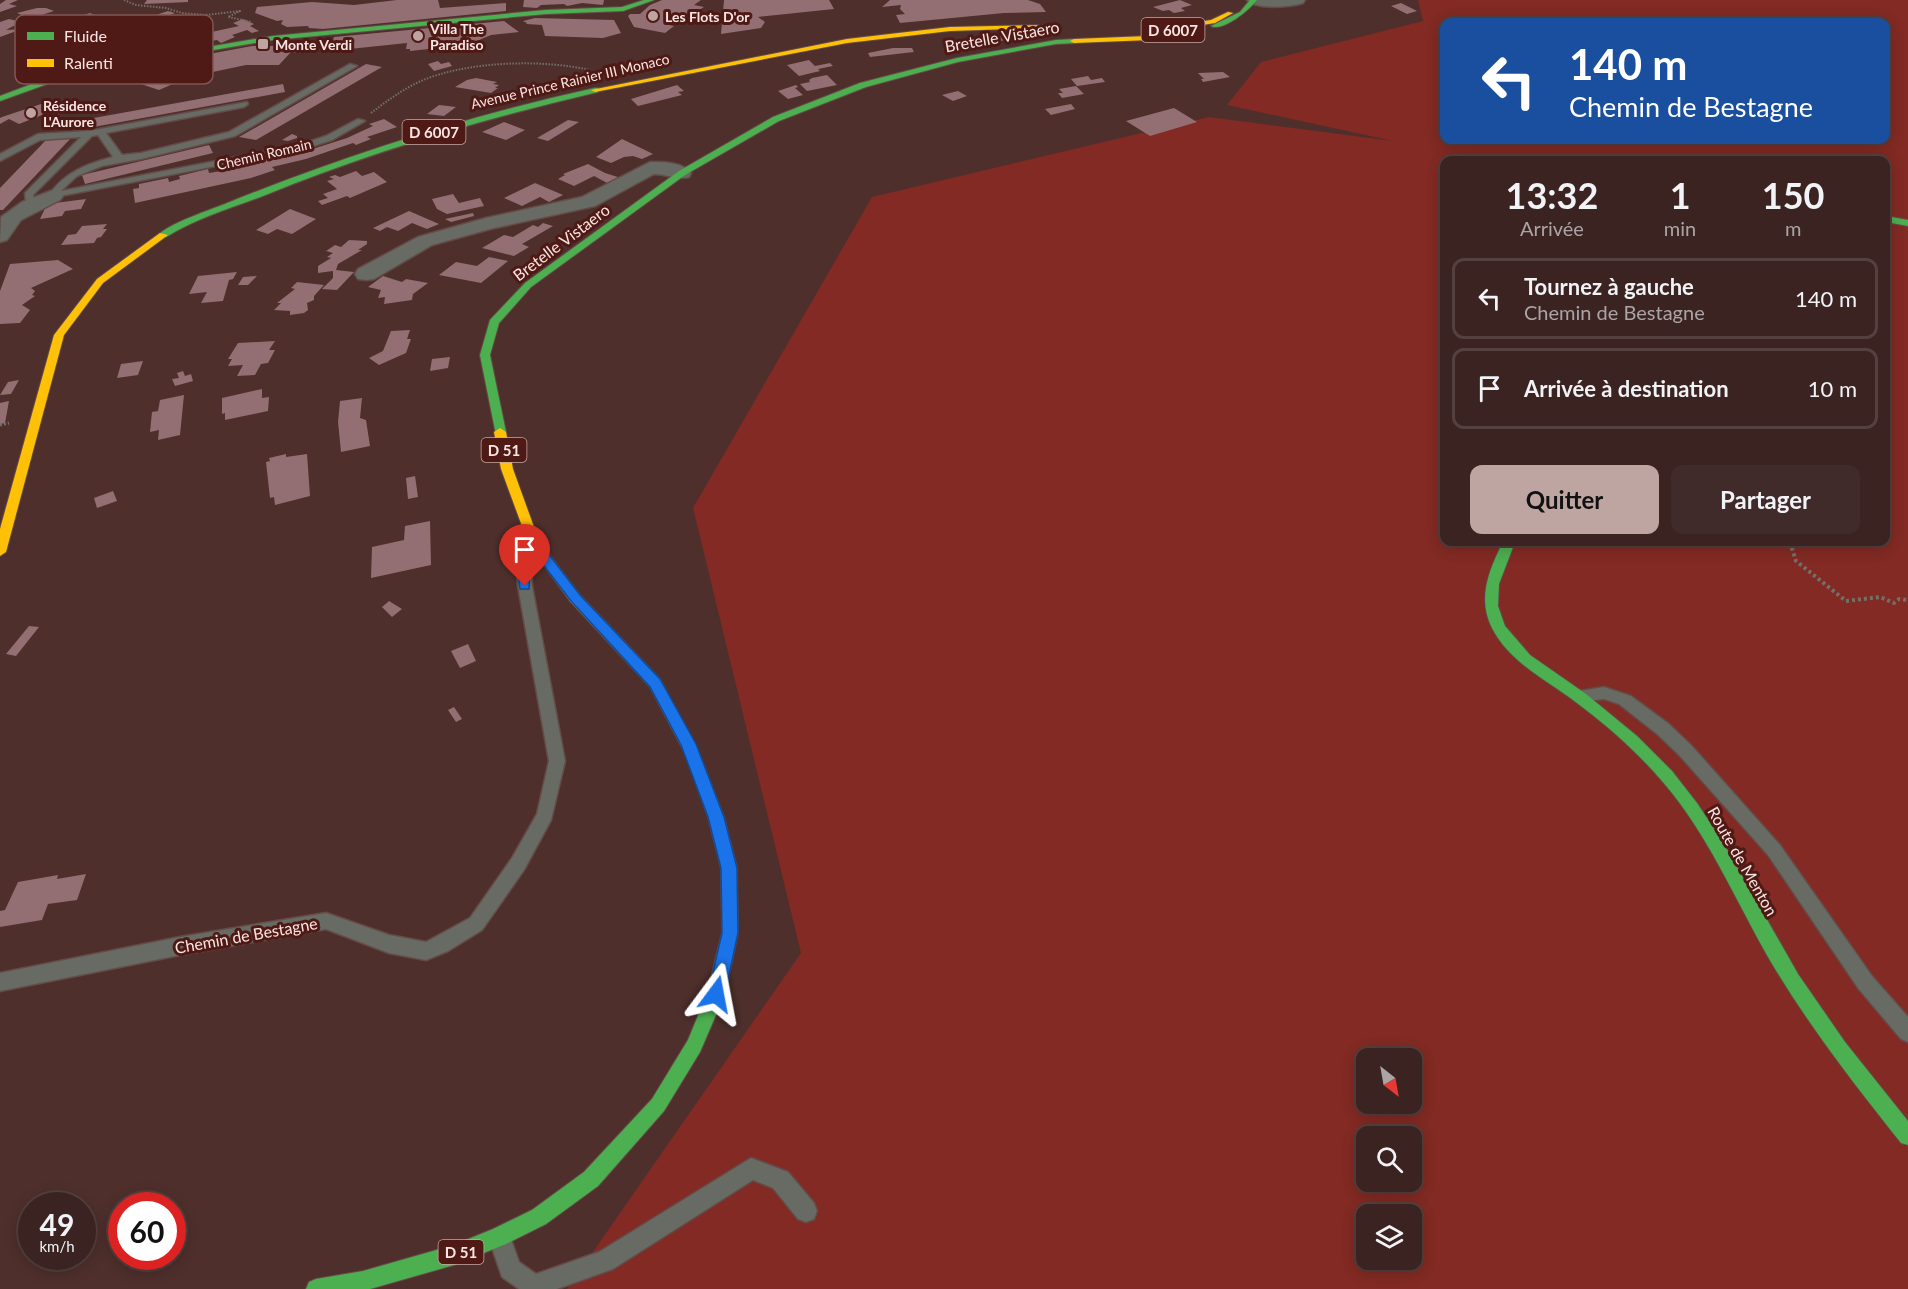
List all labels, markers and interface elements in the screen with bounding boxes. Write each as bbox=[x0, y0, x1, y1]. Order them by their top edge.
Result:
place label: Les Flots D'or bbox=[665, 8, 750, 25]
marker: Les Flots D'or bbox=[646, 9, 660, 23]
legend bbox=[15, 15, 213, 84]
street label: Bretelle Vistaero bbox=[943, 17, 1061, 55]
road number: D 6007 bbox=[1142, 18, 1204, 42]
place label: Villa The Paradiso bbox=[429, 20, 484, 53]
text: Fluide bbox=[64, 26, 107, 45]
marker: Villa The Paradiso bbox=[411, 29, 425, 43]
place label: Monte Verdi bbox=[275, 36, 352, 53]
marker: Monte Verdi bbox=[256, 37, 270, 51]
text: 140 m bbox=[1569, 39, 1687, 89]
icon: left bbox=[1470, 42, 1548, 120]
street label: Avenue Prince Rainier III Monaco bbox=[469, 50, 671, 112]
text: Ralenti bbox=[64, 53, 113, 72]
text: Chemin de Bestagne bbox=[1569, 90, 1813, 123]
place label: Résidence L'Aurore bbox=[43, 97, 107, 130]
marker: Résidence L'Aurore bbox=[24, 106, 38, 120]
road number: D 6007 bbox=[402, 120, 466, 144]
street label: Chemin Romain bbox=[215, 135, 313, 173]
text: 13:32 bbox=[1506, 173, 1598, 217]
text: 1 bbox=[1670, 173, 1691, 217]
text: 150 bbox=[1762, 173, 1824, 217]
street label: Bretelle Vistaero bbox=[509, 199, 613, 285]
text: Arrivée bbox=[1520, 216, 1584, 240]
text: min bbox=[1664, 216, 1696, 240]
text: m bbox=[1785, 216, 1801, 240]
text: Tournez à gauche bbox=[1524, 273, 1694, 300]
icon: left bbox=[1473, 282, 1506, 315]
text: 140 m bbox=[1795, 285, 1857, 312]
text: Chemin de Bestagne bbox=[1524, 300, 1705, 324]
icon: arrive bbox=[1473, 372, 1506, 405]
text: Arrivée à destination bbox=[1524, 375, 1729, 402]
text: 10 m bbox=[1808, 375, 1857, 402]
road number: D 51 bbox=[482, 438, 526, 462]
button: Quitter bbox=[1470, 465, 1659, 534]
button: Partager bbox=[1671, 465, 1860, 534]
pin bbox=[499, 524, 550, 586]
icon: arrive bbox=[508, 533, 541, 566]
street label: Route de Menton bbox=[1704, 803, 1782, 919]
street label: Chemin de Bestagne bbox=[173, 913, 319, 957]
position arrow bbox=[684, 962, 748, 1026]
north arrow bbox=[1356, 1048, 1422, 1114]
map controls bbox=[1356, 1048, 1422, 1270]
button: search bbox=[1356, 1126, 1422, 1192]
speed limit sign: 60 bbox=[108, 1192, 186, 1270]
button: layers bbox=[1356, 1204, 1422, 1270]
text: 49 bbox=[40, 1206, 74, 1242]
text: km/h bbox=[39, 1237, 75, 1255]
road number: D 51 bbox=[438, 1240, 484, 1264]

